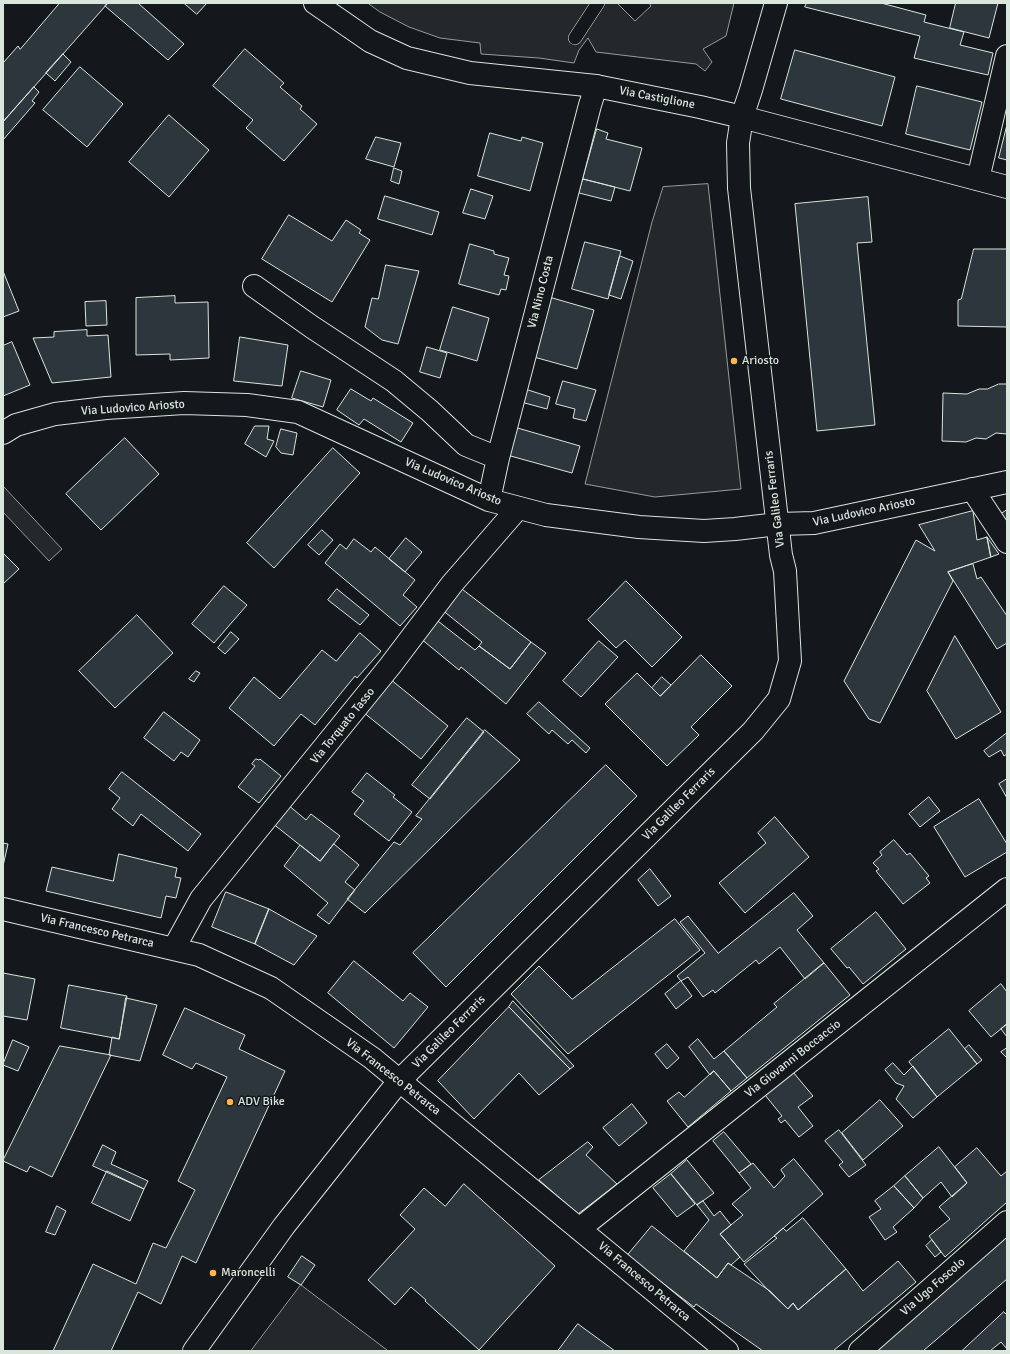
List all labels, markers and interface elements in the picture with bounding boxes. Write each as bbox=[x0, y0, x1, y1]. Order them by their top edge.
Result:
street label: Via Castiglione bbox=[618, 84, 696, 112]
street label: Via Nino Costa bbox=[525, 254, 557, 330]
place label: Ariosto bbox=[742, 354, 779, 368]
marker: Ariosto bbox=[729, 356, 739, 366]
street label: Via Ludovico Ariosto bbox=[81, 397, 185, 419]
street label: Via Galileo Ferraris bbox=[762, 450, 788, 548]
street label: Via Ludovico Ariosto bbox=[402, 455, 504, 509]
street label: Via Ludovico Ariosto bbox=[812, 494, 916, 530]
street label: Via Torquato Tasso bbox=[308, 685, 378, 767]
street label: Via Galileo Ferraris bbox=[639, 764, 719, 844]
street label: Via Francesco Petrarca bbox=[39, 911, 155, 951]
street label: Via Galileo Ferraris bbox=[409, 992, 489, 1072]
street label: Via Giovanni Boccaccio bbox=[742, 1017, 844, 1101]
street label: Via Francesco Petrarca bbox=[343, 1036, 443, 1118]
place label: ADV Bike bbox=[238, 1095, 285, 1109]
marker: ADV Bike bbox=[225, 1097, 235, 1107]
street label: Via Francesco Petrarca bbox=[595, 1239, 693, 1325]
street label: Via Ugo Foscolo bbox=[898, 1255, 968, 1319]
place label: Maroncelli bbox=[221, 1266, 275, 1280]
marker: Maroncelli bbox=[208, 1268, 218, 1278]

